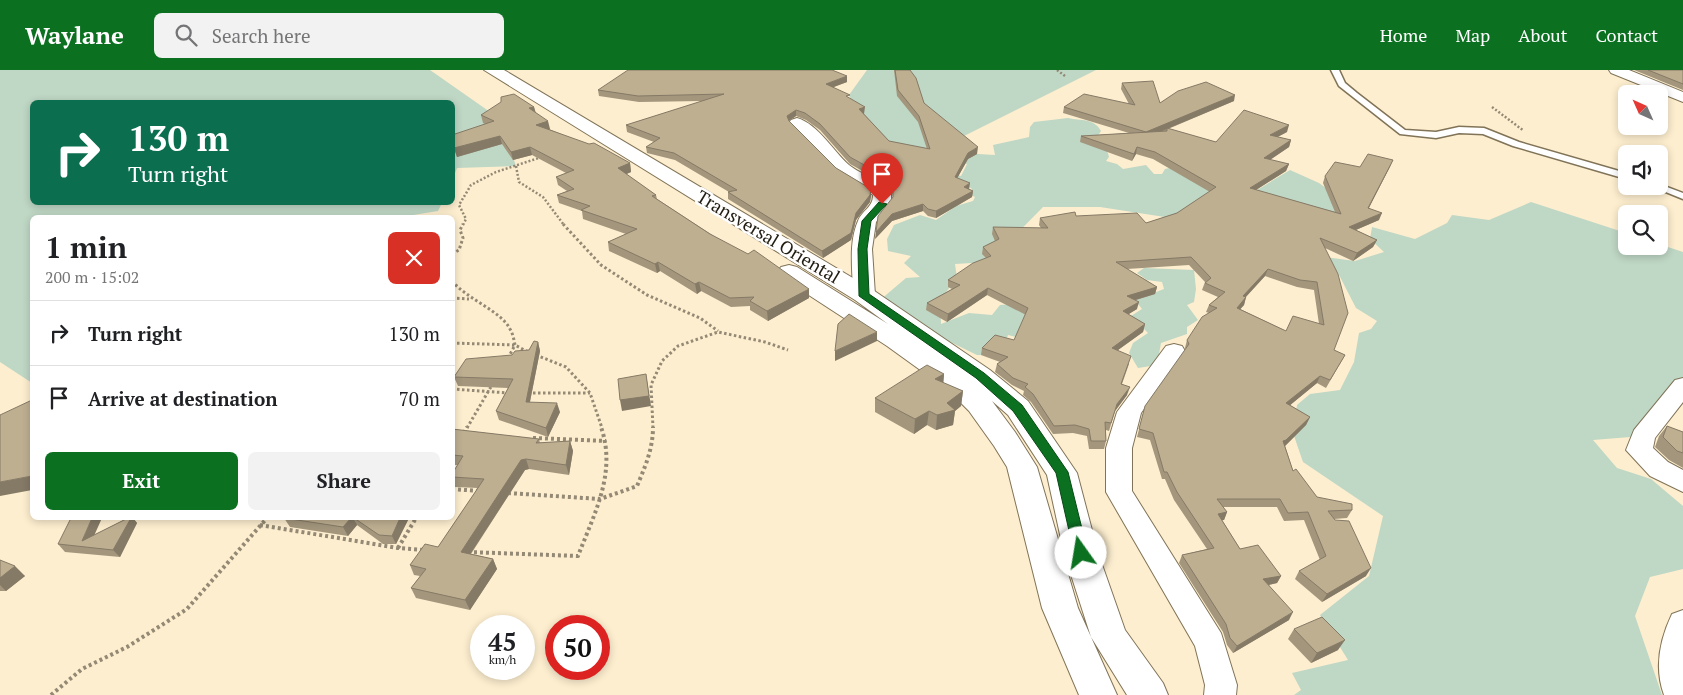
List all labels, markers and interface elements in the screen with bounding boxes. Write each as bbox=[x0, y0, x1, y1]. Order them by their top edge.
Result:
search box bbox=[154, 13, 504, 58]
text: Waylane bbox=[25, 19, 124, 51]
icon: search bbox=[172, 21, 200, 49]
text: Search here bbox=[212, 23, 311, 48]
text: Home bbox=[1380, 23, 1427, 47]
text: Map bbox=[1455, 23, 1490, 47]
text: About bbox=[1518, 23, 1567, 47]
text: Contact bbox=[1595, 23, 1658, 47]
north arrow bbox=[1618, 85, 1668, 135]
map controls bbox=[1618, 85, 1668, 255]
text: 130 m bbox=[128, 115, 229, 161]
icon: right bbox=[45, 120, 110, 185]
button: sound bbox=[1618, 145, 1668, 195]
pin bbox=[861, 153, 903, 204]
text: Turn right bbox=[128, 159, 228, 188]
icon: arrive bbox=[868, 160, 896, 188]
street label: Transversal Oriental bbox=[692, 184, 845, 288]
button: search bbox=[1618, 205, 1668, 255]
text: 1 min bbox=[45, 227, 127, 267]
button: close bbox=[388, 232, 440, 284]
text: 200 m · 15:02 bbox=[45, 266, 139, 288]
icon: right bbox=[45, 319, 73, 347]
text: Turn right bbox=[88, 321, 182, 346]
text: 130 m bbox=[389, 321, 440, 346]
icon: arrive bbox=[45, 384, 73, 412]
text: Arrive at destination bbox=[88, 386, 277, 411]
text: 70 m bbox=[399, 386, 440, 411]
button: Exit bbox=[45, 452, 238, 510]
button: Share bbox=[248, 452, 440, 510]
position arrow bbox=[1054, 526, 1106, 578]
speed limit sign: 50 bbox=[545, 615, 610, 680]
text: 45 bbox=[488, 625, 517, 658]
text: km/h bbox=[489, 652, 516, 667]

